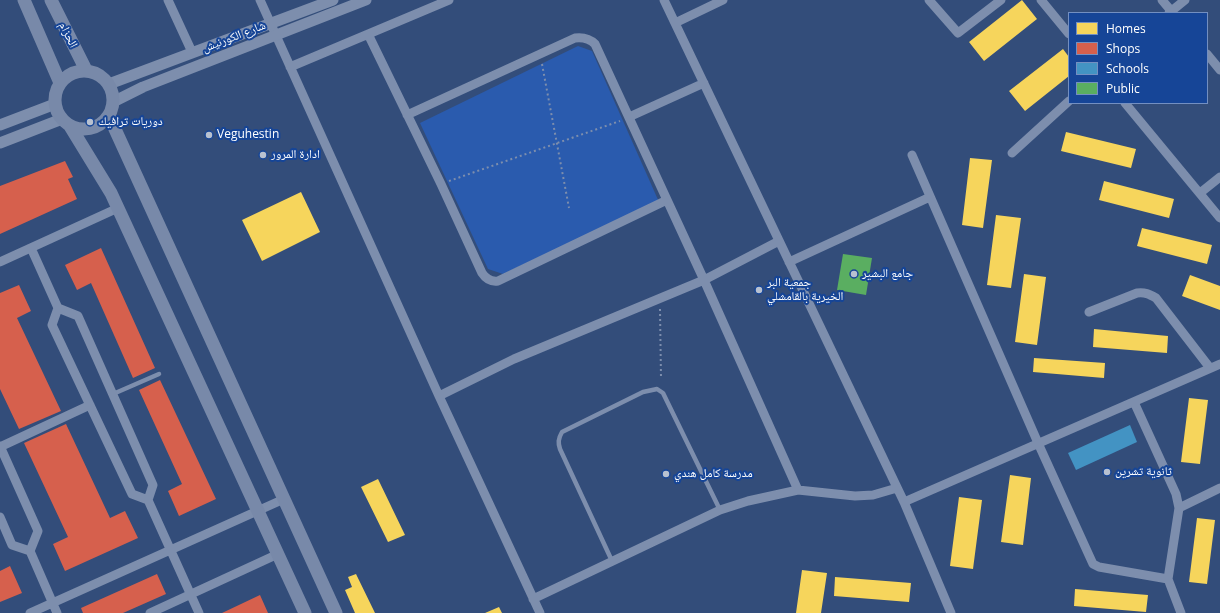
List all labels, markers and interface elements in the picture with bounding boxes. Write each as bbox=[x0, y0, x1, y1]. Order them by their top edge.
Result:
legend bbox=[1068, 12, 1208, 104]
street label: شارع الكورنيش bbox=[200, 18, 268, 56]
street label: الحزام bbox=[55, 20, 81, 50]
text: Homes bbox=[1106, 20, 1146, 37]
text: Shops bbox=[1106, 40, 1140, 57]
text: Schools bbox=[1106, 60, 1149, 77]
text: Public bbox=[1106, 80, 1140, 97]
place label: دوريات ترافيك bbox=[98, 115, 163, 129]
marker: دوريات ترافيك bbox=[85, 117, 95, 127]
place label: Veguhestin bbox=[217, 128, 279, 142]
marker: Veguhestin bbox=[204, 130, 214, 140]
place label: ادارة المرور bbox=[271, 148, 320, 162]
marker: ادارة المرور bbox=[258, 150, 268, 160]
place label: جامع البشير bbox=[862, 267, 913, 281]
marker: جامع البشير bbox=[849, 269, 859, 279]
place label: جمعية البر الخيرية بالقامشلي bbox=[767, 276, 843, 304]
marker: جمعية البر الخيرية بالقامشلي bbox=[754, 285, 764, 295]
place label: ثانوية تشرين bbox=[1115, 465, 1172, 479]
place label: مدرسة كامل هندي bbox=[674, 467, 753, 481]
marker: ثانوية تشرين bbox=[1102, 467, 1112, 477]
marker: مدرسة كامل هندي bbox=[661, 469, 671, 479]

